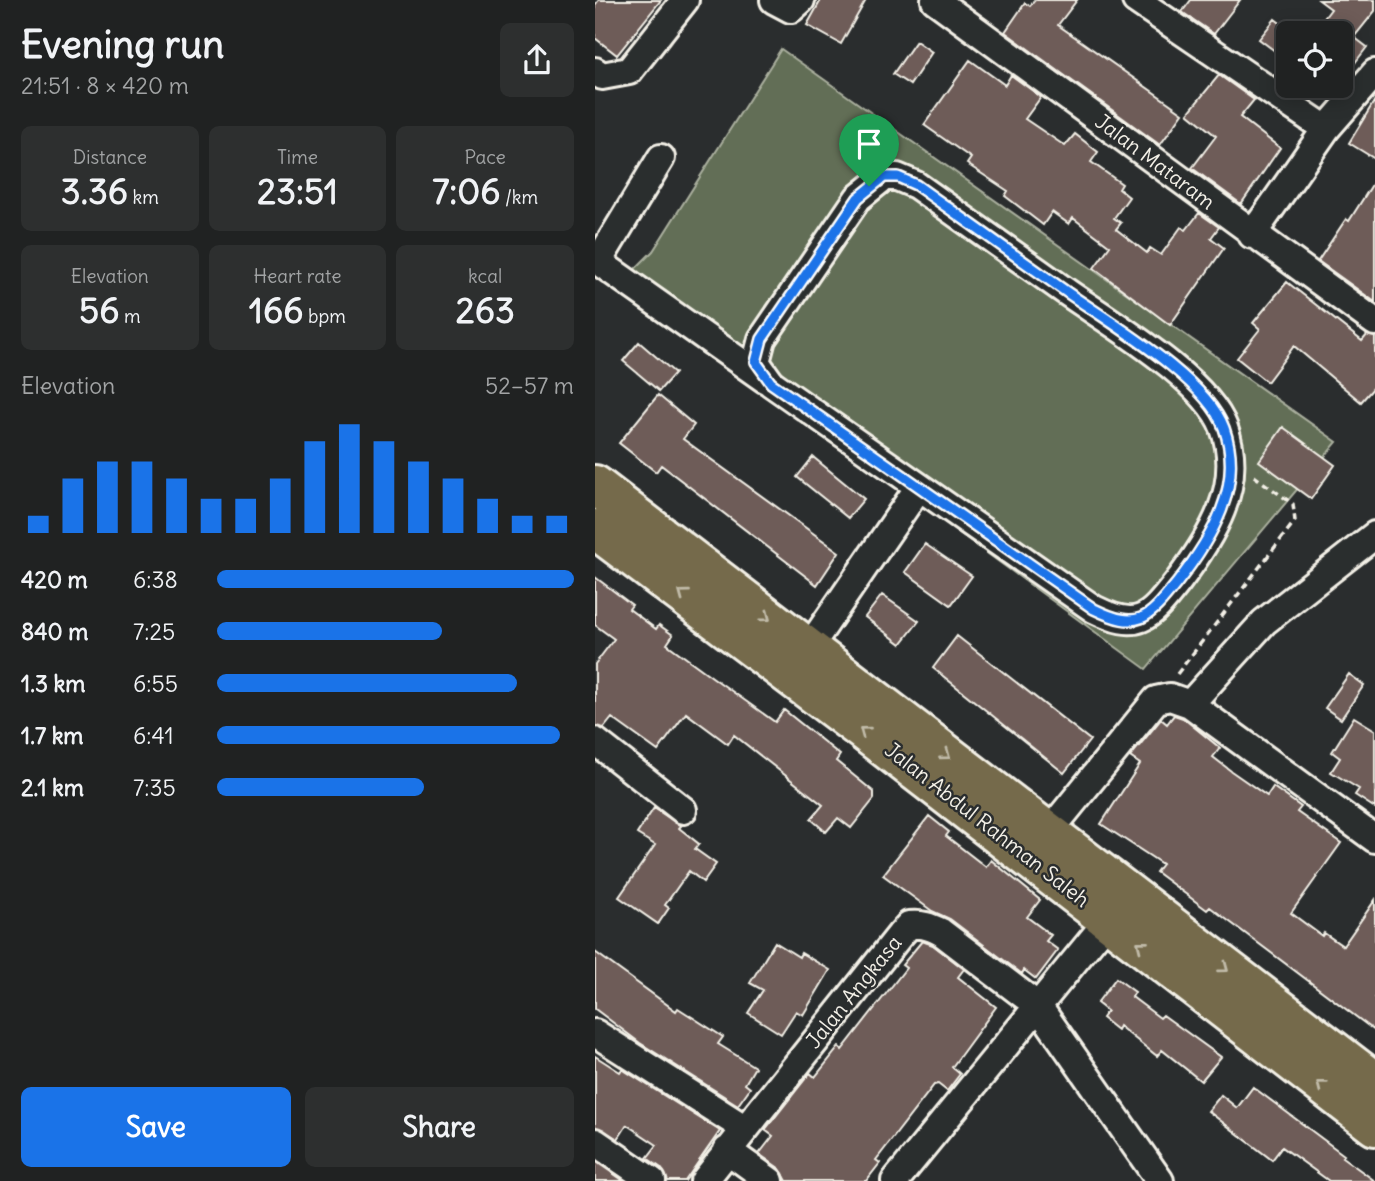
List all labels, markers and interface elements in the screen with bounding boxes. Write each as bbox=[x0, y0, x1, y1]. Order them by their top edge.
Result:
text: Evening run bbox=[21, 21, 224, 68]
map controls bbox=[1276, 21, 1353, 98]
button: locate bbox=[1276, 21, 1353, 98]
button: share bbox=[500, 23, 574, 97]
text: 21:51 · 8 × 420 m bbox=[21, 71, 189, 100]
street label: Jalan Mataram bbox=[1090, 108, 1221, 215]
pin bbox=[839, 114, 899, 186]
icon: arrive bbox=[850, 125, 888, 163]
text: Distance bbox=[73, 145, 147, 169]
text: Time bbox=[277, 145, 318, 169]
text: Pace bbox=[465, 145, 506, 169]
text: 3.36 bbox=[61, 169, 128, 213]
text: 23:51 bbox=[257, 169, 338, 213]
text: 7:06 bbox=[432, 169, 500, 213]
text: km bbox=[128, 185, 159, 209]
text: /km bbox=[500, 185, 538, 209]
text: Elevation bbox=[71, 264, 149, 288]
text: Heart rate bbox=[253, 264, 342, 288]
text: kcal bbox=[468, 264, 502, 288]
text: 56 bbox=[79, 288, 119, 332]
text: 166 bbox=[249, 288, 303, 332]
text: 263 bbox=[456, 288, 515, 332]
text: m bbox=[119, 304, 141, 328]
text: bpm bbox=[303, 304, 346, 328]
text: Elevation bbox=[21, 371, 115, 400]
text: 52–57 m bbox=[485, 371, 574, 400]
text: 420 m bbox=[21, 565, 88, 594]
text: 6:38 bbox=[133, 565, 178, 594]
one-way arrow bbox=[678, 590, 691, 602]
one-way arrow bbox=[758, 608, 770, 621]
text: 840 m bbox=[21, 617, 88, 646]
text: 7:25 bbox=[133, 617, 175, 646]
text: 1.3 km bbox=[21, 669, 85, 698]
text: 6:55 bbox=[133, 669, 178, 698]
text: 1.7 km bbox=[21, 721, 84, 750]
text: 6:41 bbox=[133, 721, 174, 750]
one-way arrow bbox=[859, 727, 872, 740]
street label: Jalan Abdul Rahman Saleh bbox=[879, 736, 1095, 913]
one-way arrow bbox=[939, 746, 951, 759]
text: 2.1 km bbox=[21, 773, 84, 802]
text: 7:35 bbox=[133, 773, 176, 802]
street label: Jalan Angkasa bbox=[800, 930, 908, 1054]
one-way arrow bbox=[1137, 941, 1150, 953]
one-way arrow bbox=[1216, 959, 1229, 972]
one-way arrow bbox=[1316, 1080, 1329, 1093]
button: Save bbox=[21, 1087, 291, 1167]
button: Share bbox=[305, 1087, 574, 1167]

